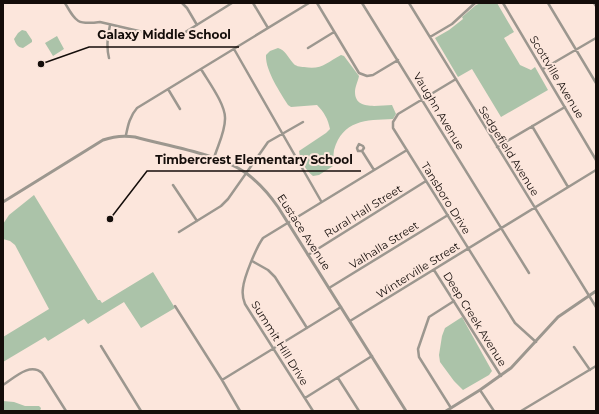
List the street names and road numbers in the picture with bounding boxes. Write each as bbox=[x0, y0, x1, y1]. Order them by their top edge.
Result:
street label: Scottville Avenue bbox=[527, 33, 587, 121]
street label: Vaughn Avenue bbox=[410, 70, 468, 153]
street label: Sedgefield Avenue bbox=[476, 104, 542, 199]
street label: Tansboro Drive bbox=[418, 159, 474, 237]
street label: Rural Hall Street bbox=[321, 181, 405, 241]
street label: Eustace Avenue bbox=[274, 191, 334, 273]
street label: Valhalla Street bbox=[347, 218, 422, 272]
street label: Winterville Street bbox=[374, 238, 463, 301]
street label: Deep Creek Avenue bbox=[440, 269, 510, 369]
street label: Summit Hill Drive bbox=[248, 298, 312, 388]

